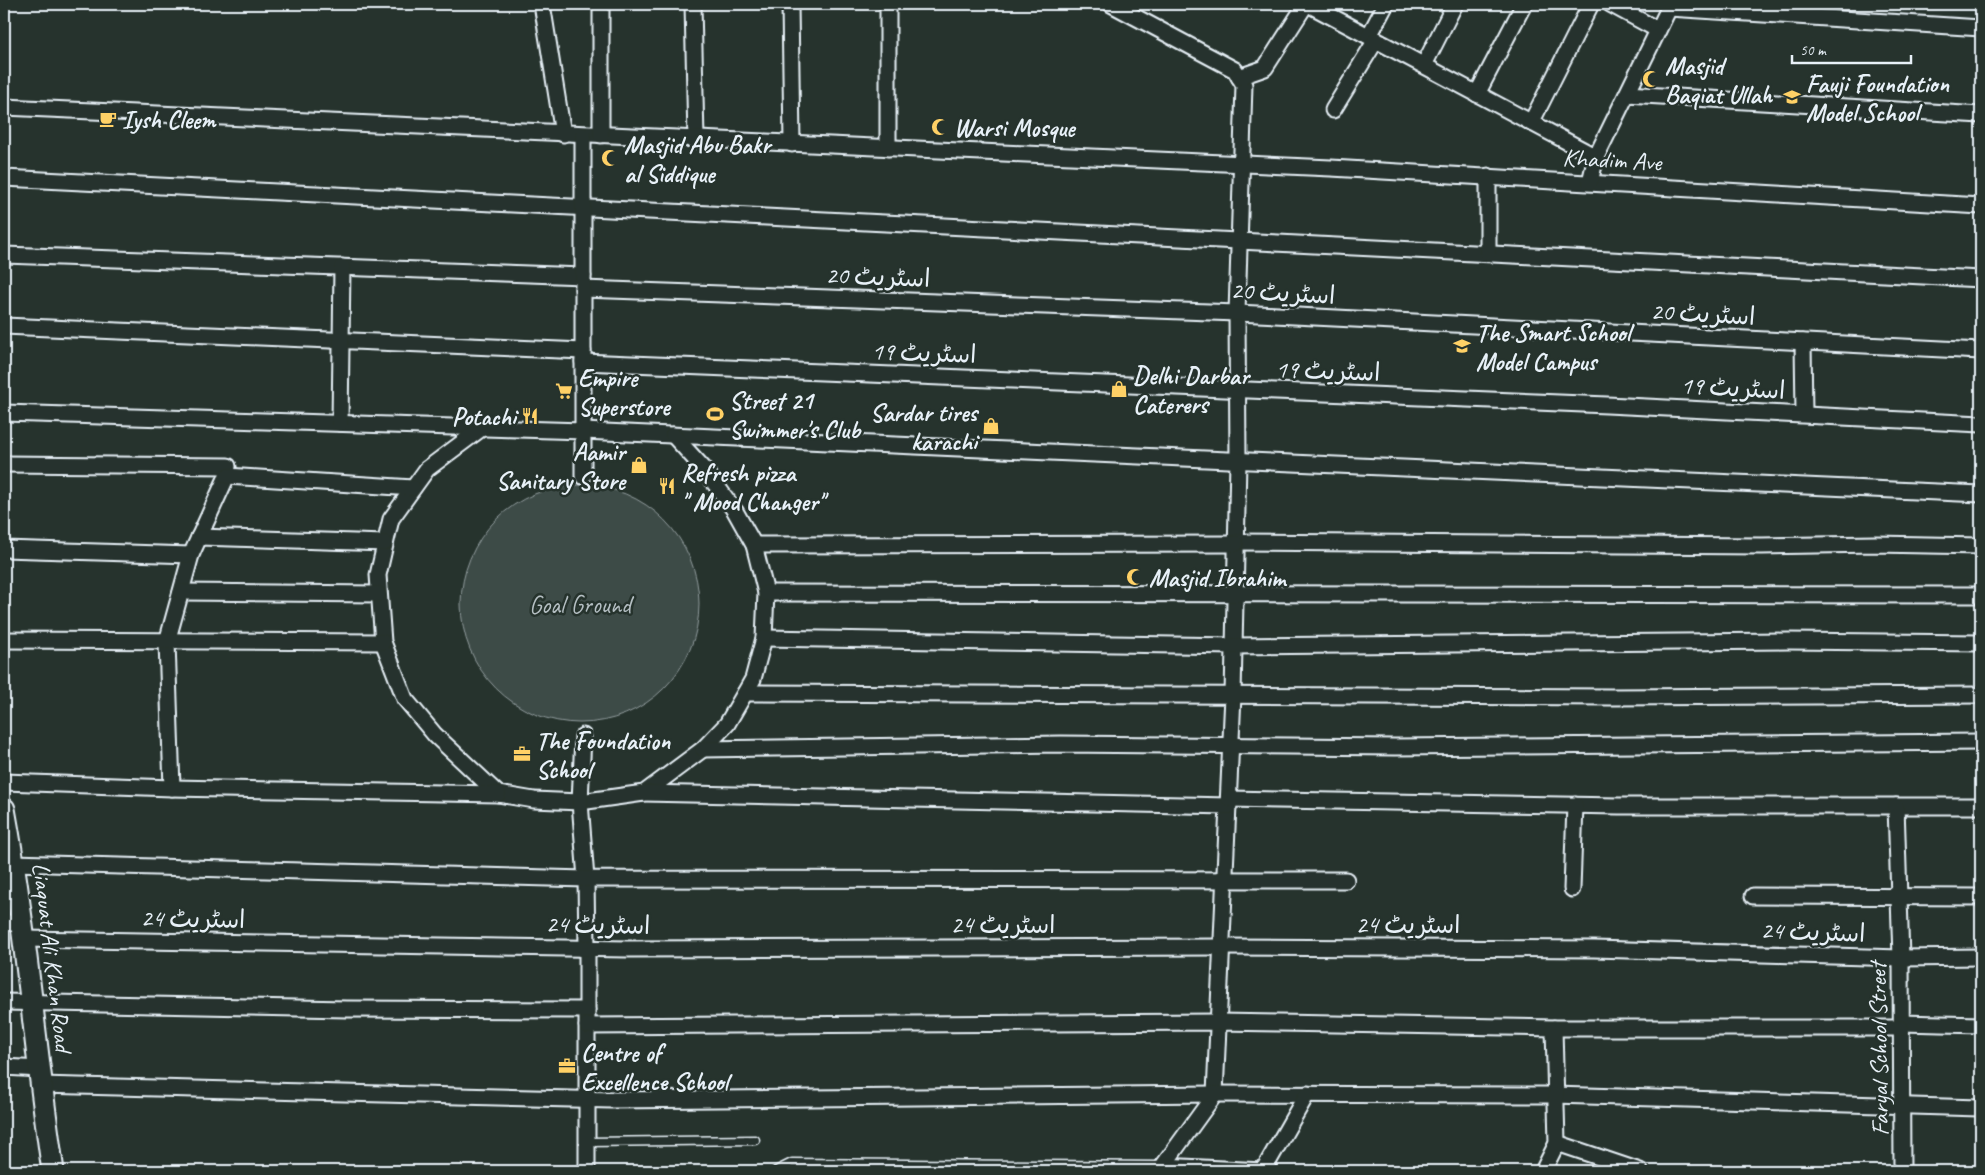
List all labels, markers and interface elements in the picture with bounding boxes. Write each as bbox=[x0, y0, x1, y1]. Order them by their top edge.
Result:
scale bar bbox=[1792, 32, 1911, 64]
text: 50 m bbox=[1800, 41, 1827, 60]
place label: Masjid Baqiat Ullah bbox=[1665, 50, 1773, 111]
place label: Fauji Foundation Model School bbox=[1806, 68, 1950, 129]
mosque icon: Masjid Baqiat Ullah bbox=[1641, 69, 1661, 89]
school or university icon: Fauji Foundation Model School bbox=[1782, 87, 1802, 107]
place label: Iysh Cleem bbox=[122, 104, 217, 136]
cafe icon: Iysh Cleem bbox=[98, 109, 118, 129]
place label: Warsi Mosque bbox=[954, 112, 1076, 144]
mosque icon: Warsi Mosque bbox=[930, 117, 950, 137]
place label: Masjid Abu Bakr al Siddique bbox=[624, 129, 773, 190]
street label: Khadim Ave bbox=[1562, 141, 1664, 179]
mosque icon: Masjid Abu Bakr al Siddique bbox=[600, 148, 620, 168]
street label: اسٹریٹ 20 bbox=[825, 259, 931, 295]
street label: اسٹریٹ 20 bbox=[1230, 274, 1336, 312]
street label: اسٹریٹ 20 bbox=[1650, 295, 1756, 333]
place label: The Smart School Model Campus bbox=[1476, 317, 1635, 378]
street label: اسٹریٹ 19 bbox=[871, 335, 977, 371]
school or university icon: The Smart School Model Campus bbox=[1452, 336, 1472, 356]
street label: اسٹریٹ 19 bbox=[1275, 353, 1381, 389]
place label: Delhi Darbar Caterers bbox=[1133, 360, 1252, 421]
place label: Empire Superstore bbox=[578, 362, 672, 423]
street label: اسٹریٹ 19 bbox=[1680, 369, 1786, 407]
shop icon: Delhi Darbar Caterers bbox=[1109, 379, 1129, 399]
supermarket icon: Empire Superstore bbox=[554, 381, 574, 401]
place label: Street 21 Swimmer's Club bbox=[729, 385, 862, 446]
place label: Sardar tires karachi bbox=[870, 397, 980, 458]
place label: Potachi bbox=[452, 401, 519, 433]
sports icon: Street 21 Swimmer's Club bbox=[705, 404, 725, 424]
restaurant icon: Potachi bbox=[520, 406, 540, 426]
shop icon: Sardar tires karachi bbox=[981, 416, 1001, 436]
place label: Aamir Sanitary Store bbox=[496, 436, 628, 497]
shop icon: Aamir Sanitary Store bbox=[629, 455, 649, 475]
place label: Refresh pizza " Mood Changer" bbox=[681, 457, 829, 518]
restaurant icon: Refresh pizza " Mood Changer" bbox=[657, 476, 677, 496]
place label: Masjid Ibrahim bbox=[1149, 562, 1288, 594]
mosque icon: Masjid Ibrahim bbox=[1125, 567, 1145, 587]
park label: Goal Ground bbox=[529, 589, 635, 621]
place label: The Foundation School bbox=[536, 725, 671, 786]
office icon: The Foundation School bbox=[512, 744, 532, 764]
street label: Liaquat Ali Khan Road bbox=[25, 861, 80, 1057]
street label: اسٹریٹ 24 bbox=[140, 902, 246, 936]
street label: اسٹریٹ 24 bbox=[545, 908, 651, 942]
street label: اسٹریٹ 24 bbox=[951, 909, 1055, 941]
street label: اسٹریٹ 24 bbox=[1356, 909, 1460, 941]
street label: اسٹریٹ 24 bbox=[1760, 914, 1866, 950]
street label: Faryal School Street bbox=[1861, 958, 1897, 1136]
place label: Centre of Excellence School bbox=[581, 1037, 733, 1098]
office icon: Centre of Excellence School bbox=[557, 1056, 577, 1076]

